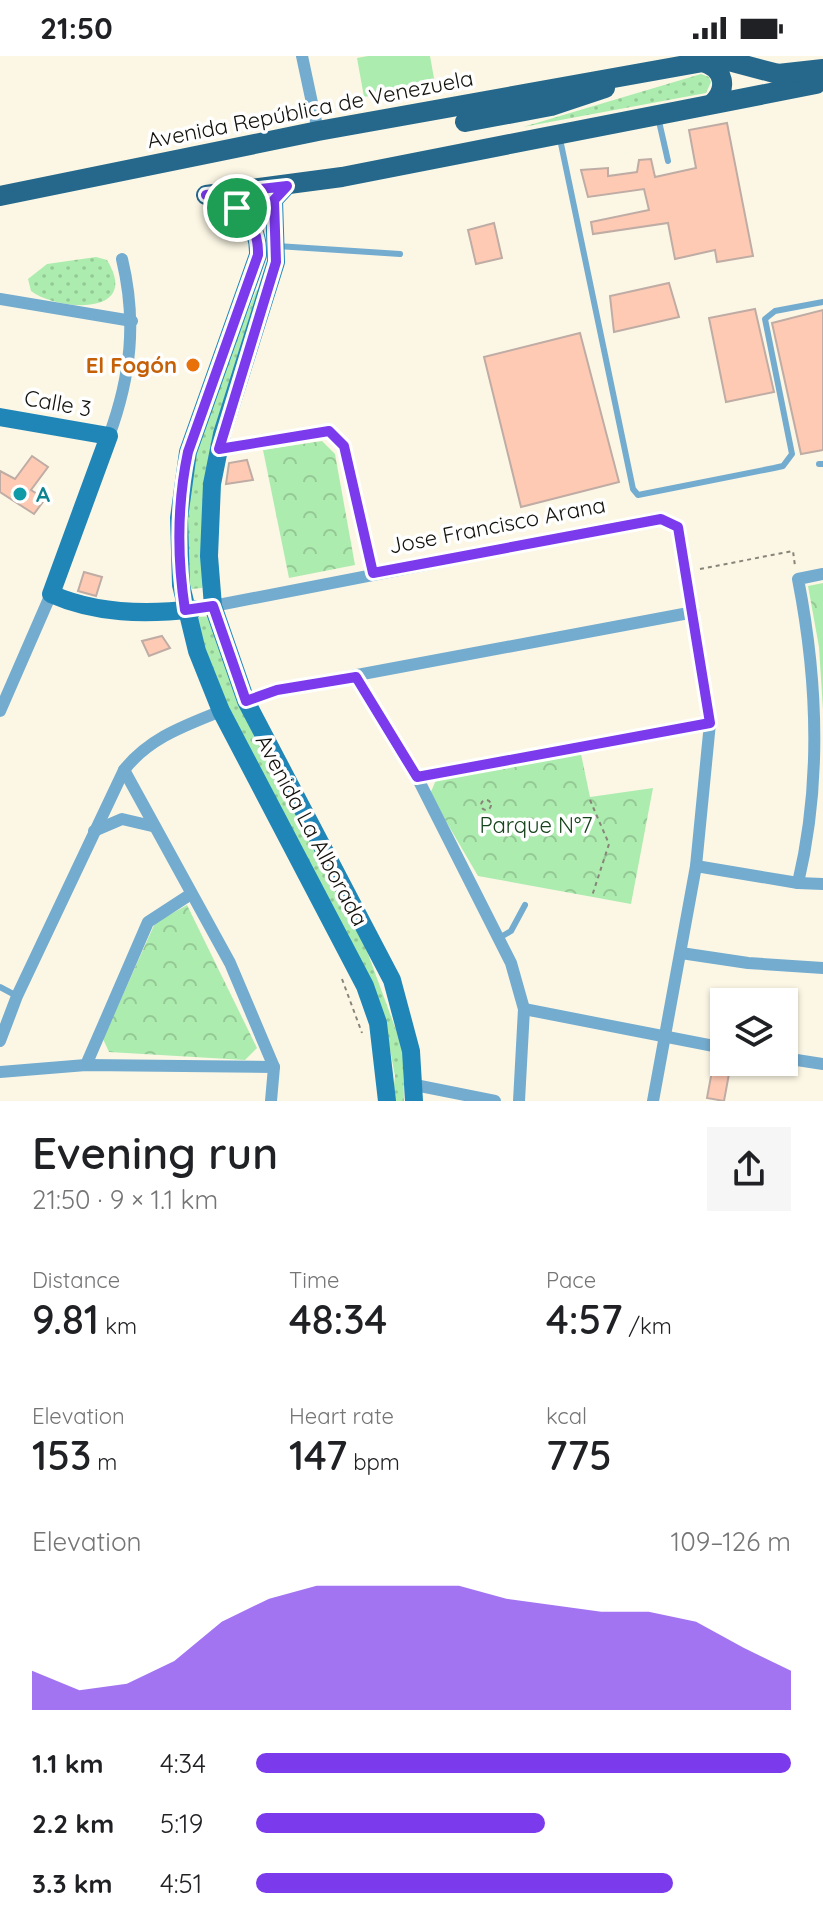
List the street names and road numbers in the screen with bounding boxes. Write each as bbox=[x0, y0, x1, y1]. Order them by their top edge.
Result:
street label: Avenida República de Venezuela bbox=[144, 64, 476, 154]
street label: Calle 3 bbox=[22, 383, 94, 423]
street label: Jose Francisco Arana bbox=[386, 490, 608, 560]
street label: Avenida La Alborada bbox=[250, 729, 374, 931]

